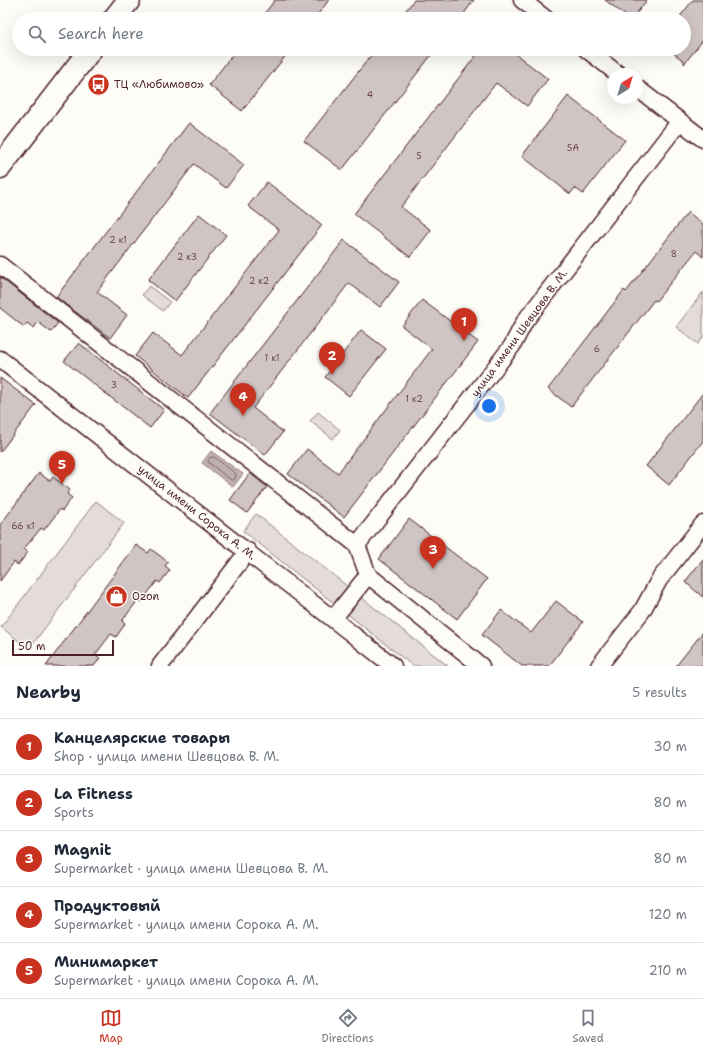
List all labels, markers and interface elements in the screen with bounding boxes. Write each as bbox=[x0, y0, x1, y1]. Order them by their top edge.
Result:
search box bbox=[12, 12, 691, 56]
icon: search bbox=[26, 23, 48, 45]
text: Search here bbox=[58, 24, 144, 44]
north arrow bbox=[607, 68, 643, 104]
bus stop icon: ТЦ «Любимово» bbox=[86, 71, 112, 97]
place label: ТЦ «Любимово» bbox=[114, 77, 204, 92]
house number: 4 bbox=[367, 89, 373, 101]
house number: 5А bbox=[567, 142, 579, 154]
house number: 5 bbox=[416, 150, 422, 162]
house number: 2 к1 bbox=[109, 234, 127, 246]
house number: 8 bbox=[671, 248, 677, 260]
house number: 2 к3 bbox=[177, 251, 197, 263]
street label: улица имени Шевцова В. М. bbox=[468, 266, 571, 400]
house number: 2 к2 bbox=[249, 275, 269, 287]
pin: 1 bbox=[451, 308, 477, 341]
pin: 2 bbox=[319, 342, 345, 375]
house number: 6 bbox=[594, 343, 600, 355]
house number: 1 к1 bbox=[265, 352, 279, 364]
house number: 3 bbox=[111, 379, 117, 391]
pin: 4 bbox=[230, 383, 256, 416]
house number: 1 к2 bbox=[405, 393, 423, 405]
your location bbox=[479, 396, 499, 416]
pin: 5 bbox=[49, 451, 75, 484]
street label: улица имени Сорока А. М. bbox=[134, 461, 259, 563]
house number: 66 к1 bbox=[11, 520, 35, 532]
pin: 3 bbox=[420, 536, 446, 569]
shop icon: Ozon bbox=[104, 583, 130, 609]
place label: Ozon bbox=[132, 589, 160, 604]
scale bar bbox=[12, 638, 114, 657]
text: 50 m bbox=[18, 639, 46, 654]
text: Nearby bbox=[16, 681, 81, 703]
text: 5 results bbox=[632, 684, 687, 701]
text: Канцелярские товары bbox=[54, 728, 230, 748]
text: 1 bbox=[26, 738, 32, 755]
text: 30 m bbox=[653, 738, 687, 755]
text: Shop · улица имени Шевцова В. М. bbox=[54, 748, 279, 765]
text: La Fitness bbox=[54, 784, 133, 804]
text: 2 bbox=[24, 794, 34, 811]
text: 80 m bbox=[653, 794, 687, 811]
text: Sports bbox=[54, 804, 94, 821]
text: Magnit bbox=[54, 840, 111, 860]
text: 3 bbox=[24, 850, 34, 867]
text: 80 m bbox=[653, 850, 687, 867]
text: Supermarket · улица имени Шевцова В. М. bbox=[54, 860, 328, 877]
text: Продуктовый bbox=[54, 896, 161, 916]
text: 4 bbox=[24, 906, 34, 923]
text: 120 m bbox=[649, 906, 687, 923]
text: Supermarket · улица имени Сорока А. М. bbox=[54, 916, 318, 933]
text: Минимаркет bbox=[54, 952, 158, 972]
text: 5 bbox=[25, 962, 33, 979]
text: 210 m bbox=[649, 962, 687, 979]
text: Supermarket · улица имени Сорока А. М. bbox=[54, 972, 318, 989]
tab: Map bbox=[99, 1007, 123, 1046]
tab: Directions bbox=[321, 1007, 374, 1046]
tab: Saved bbox=[572, 1007, 604, 1046]

